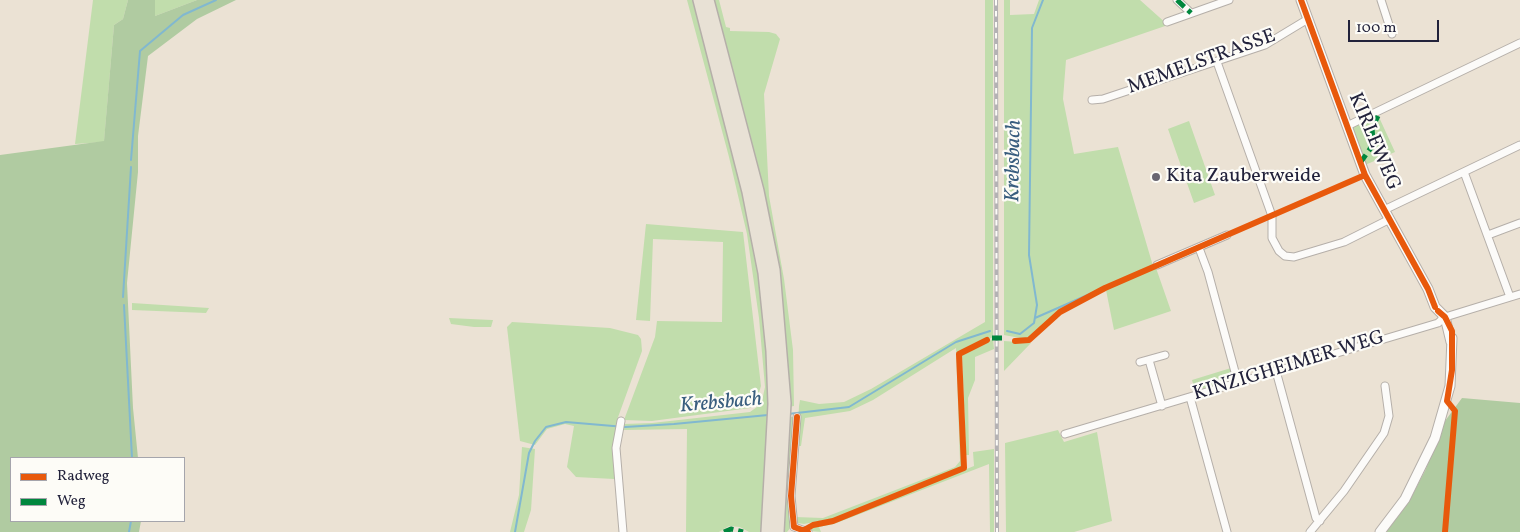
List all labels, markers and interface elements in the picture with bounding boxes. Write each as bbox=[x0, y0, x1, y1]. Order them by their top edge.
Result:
scale bar bbox=[1350, 10, 1441, 42]
text: 100 m bbox=[1356, 18, 1396, 39]
street label: MEMELSTRASSE bbox=[1125, 25, 1279, 101]
street label: KIRLEWEG bbox=[1342, 90, 1404, 194]
water label: Krebsbach bbox=[1002, 120, 1028, 202]
place label: Kita Zauberweide bbox=[1166, 165, 1321, 189]
marker: Kita Zauberweide bbox=[1150, 171, 1162, 183]
street label: KINZIGHEIMER WEG bbox=[1190, 326, 1388, 408]
water label: Krebsbach bbox=[679, 388, 763, 420]
legend bbox=[10, 457, 185, 522]
text: Radweg bbox=[57, 466, 109, 487]
text: Weg bbox=[57, 491, 86, 512]

